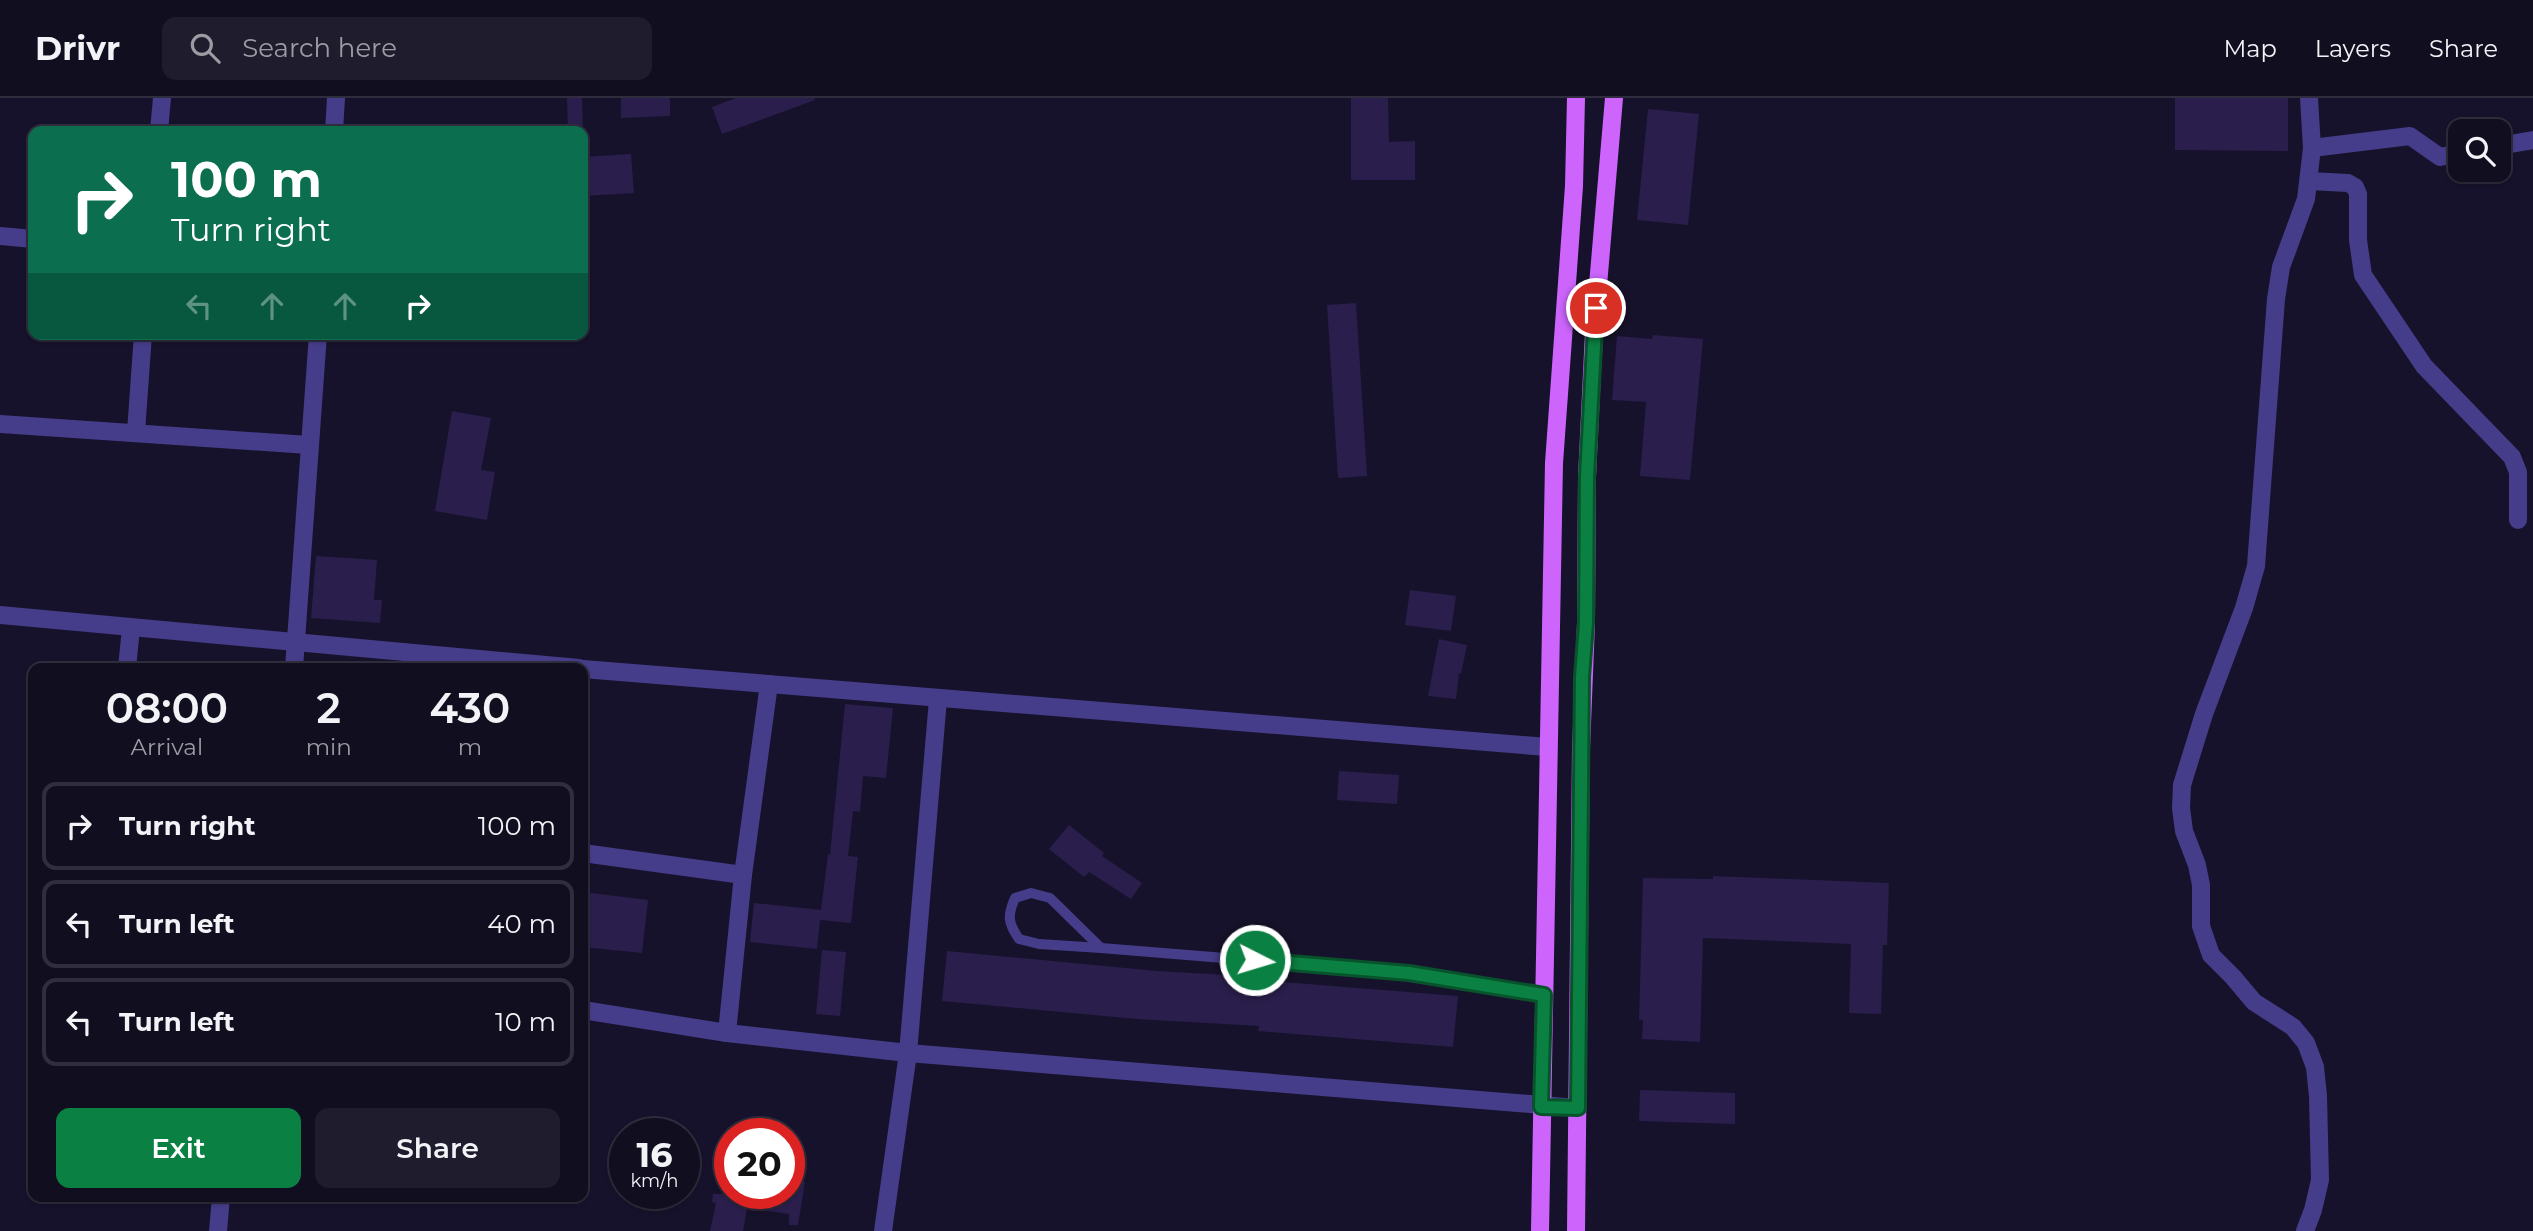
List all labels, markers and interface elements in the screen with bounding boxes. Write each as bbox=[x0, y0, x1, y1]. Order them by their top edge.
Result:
search box bbox=[162, 17, 652, 80]
text: Drivr bbox=[35, 28, 120, 68]
icon: search bbox=[186, 29, 224, 67]
text: Search here bbox=[242, 32, 397, 64]
text: Map bbox=[2223, 34, 2277, 63]
text: Layers bbox=[2315, 34, 2391, 63]
text: Share bbox=[2429, 34, 2498, 63]
map controls bbox=[2448, 119, 2511, 182]
button: search bbox=[2448, 119, 2511, 182]
text: 100 m bbox=[171, 150, 322, 209]
icon: right bbox=[56, 154, 147, 245]
text: Turn right bbox=[171, 210, 331, 249]
pin bbox=[1566, 278, 1626, 338]
icon: left bbox=[180, 287, 218, 325]
icon: ahead bbox=[253, 287, 291, 325]
icon: ahead bbox=[326, 287, 364, 325]
icon: right bbox=[399, 287, 437, 325]
icon: arrive bbox=[1577, 289, 1615, 327]
text: 08:00 bbox=[106, 682, 228, 734]
text: 2 bbox=[317, 682, 341, 734]
text: 430 bbox=[430, 682, 510, 734]
text: Arrival bbox=[131, 733, 203, 761]
text: min bbox=[306, 733, 352, 761]
text: m bbox=[458, 733, 482, 761]
icon: right bbox=[60, 807, 98, 845]
text: Turn right bbox=[119, 810, 255, 842]
text: 100 m bbox=[478, 810, 556, 842]
icon: left bbox=[60, 905, 98, 943]
text: Turn left bbox=[119, 908, 235, 940]
text: 40 m bbox=[487, 908, 556, 940]
position arrow bbox=[1218, 923, 1292, 997]
icon: left bbox=[60, 1003, 98, 1041]
text: Turn left bbox=[119, 1006, 235, 1038]
text: 10 m bbox=[495, 1006, 556, 1038]
button: Exit bbox=[56, 1108, 301, 1188]
button: Share bbox=[315, 1108, 560, 1188]
speed limit sign: 20 bbox=[714, 1118, 805, 1209]
text: 16 bbox=[636, 1133, 673, 1176]
text: km/h bbox=[630, 1170, 679, 1192]

